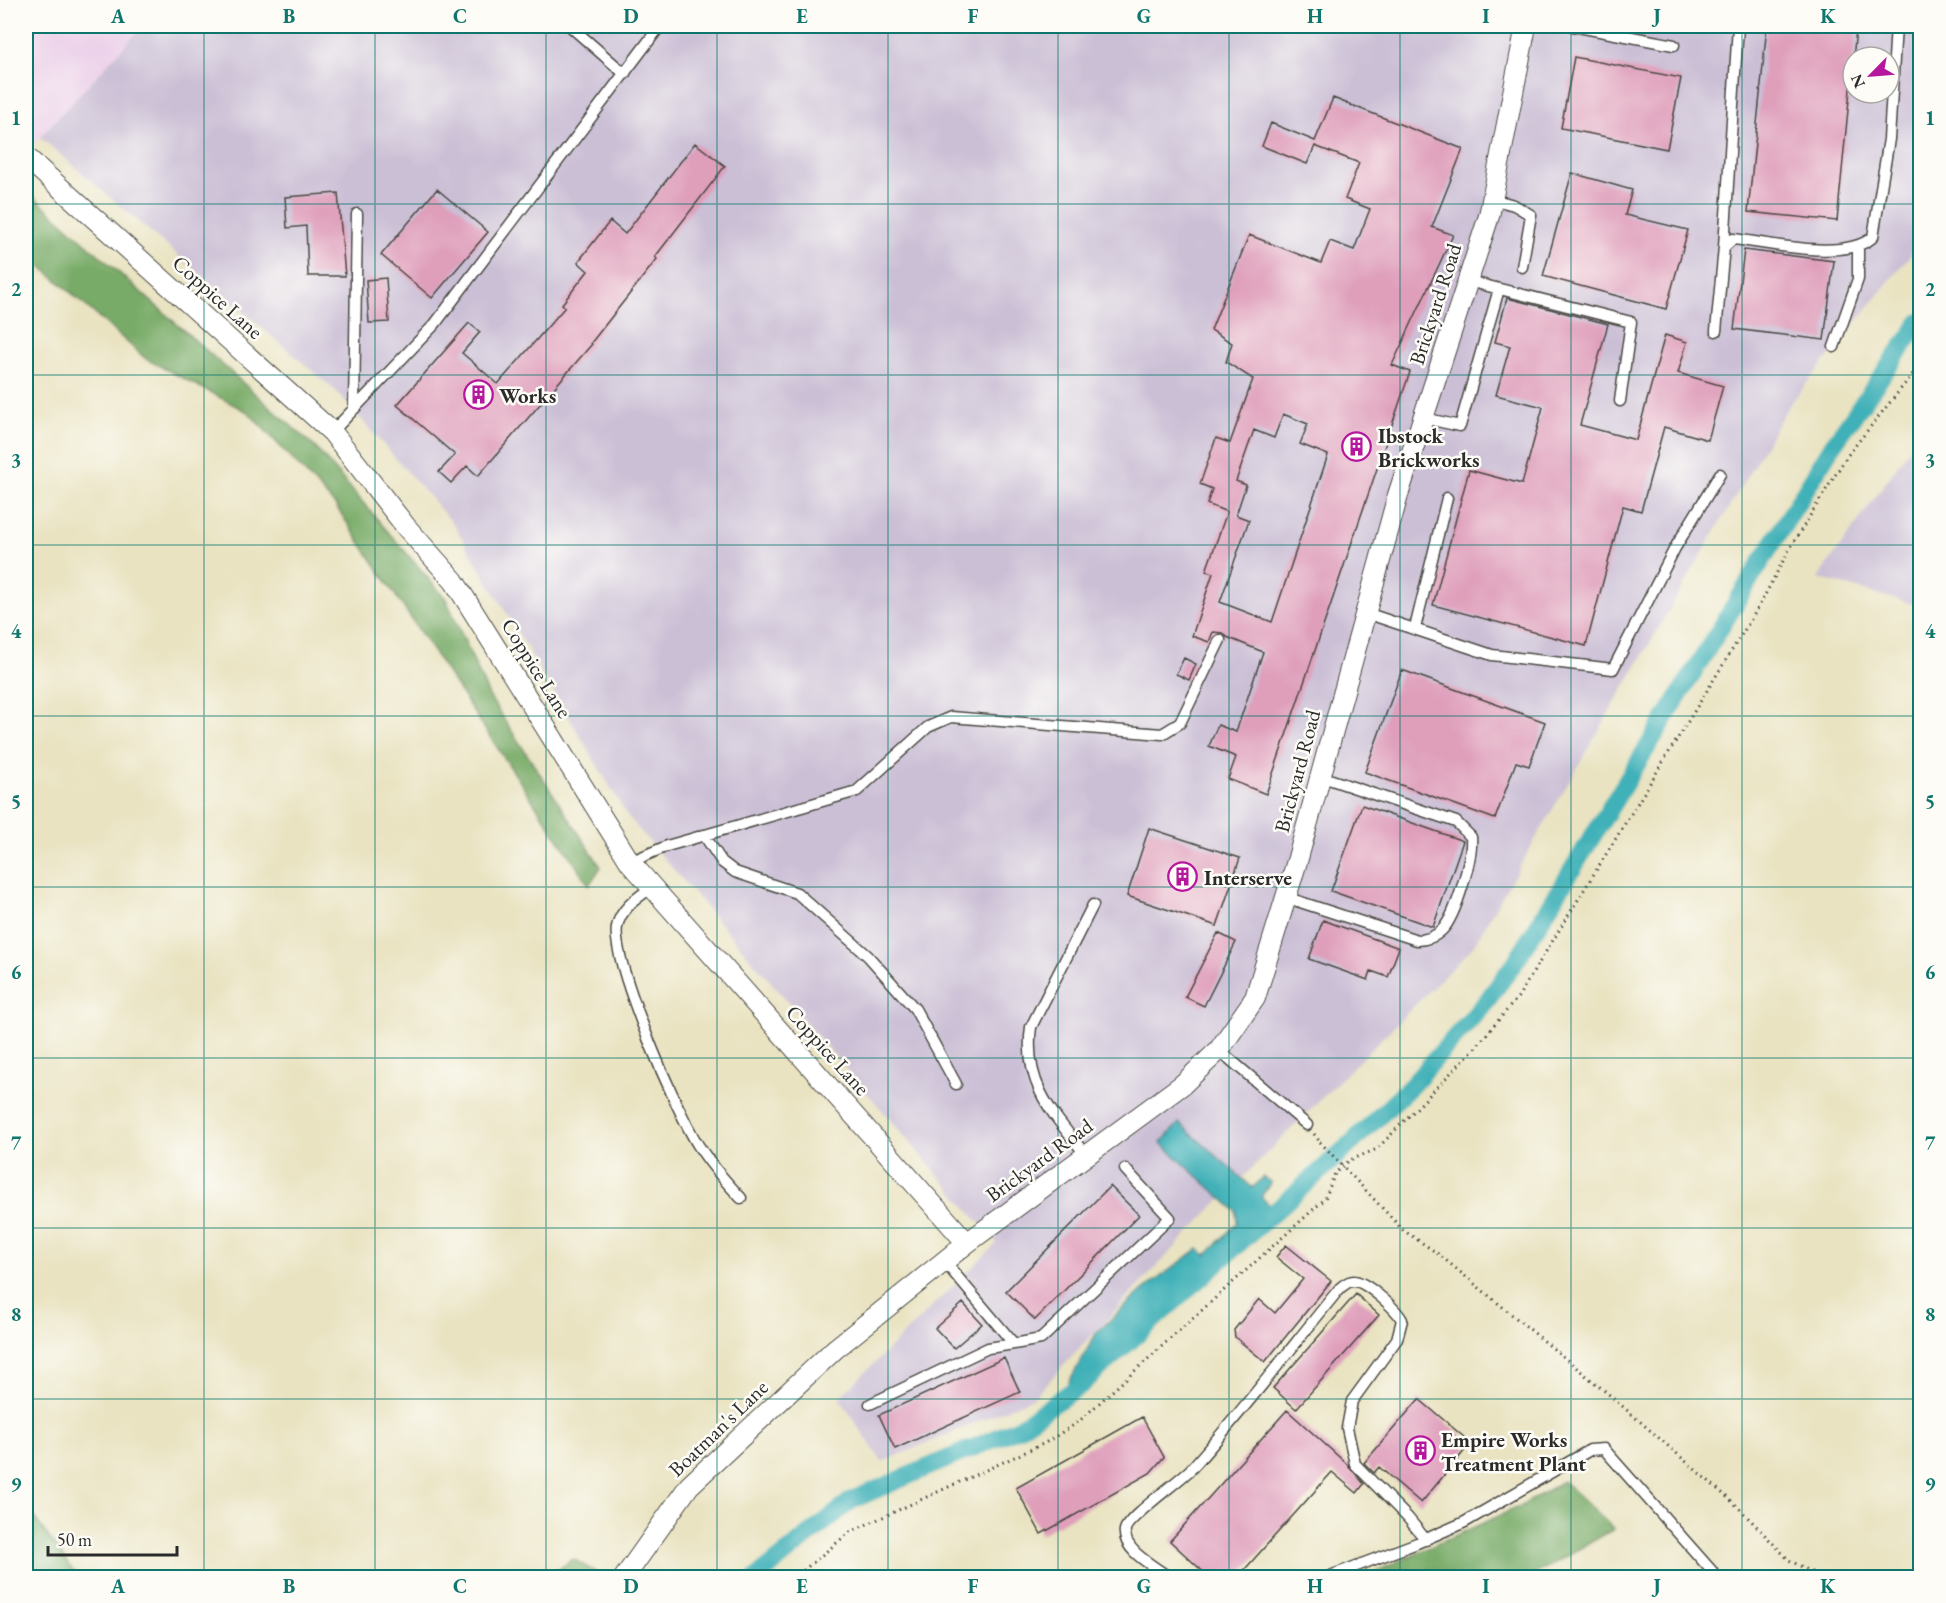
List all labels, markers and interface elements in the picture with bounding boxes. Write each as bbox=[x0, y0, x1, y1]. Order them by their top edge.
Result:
text: A bbox=[110, 3, 126, 29]
text: B bbox=[283, 3, 295, 29]
text: C bbox=[453, 3, 467, 29]
text: D bbox=[623, 3, 639, 29]
text: E bbox=[796, 3, 808, 29]
text: F bbox=[968, 3, 979, 29]
text: G bbox=[1137, 3, 1151, 29]
text: H bbox=[1307, 3, 1323, 29]
text: I bbox=[1482, 3, 1490, 29]
text: J bbox=[1651, 3, 1661, 29]
text: K bbox=[1820, 3, 1836, 29]
north arrow bbox=[1841, 45, 1901, 105]
text: N bbox=[1846, 71, 1870, 91]
text: 1 bbox=[11, 105, 21, 131]
text: 1 bbox=[1925, 105, 1935, 131]
street label: Brickyard Road bbox=[1403, 240, 1467, 368]
street label: Coppice Lane bbox=[167, 249, 269, 345]
text: 2 bbox=[11, 276, 22, 302]
text: 2 bbox=[1925, 276, 1936, 302]
building icon: Works bbox=[462, 379, 494, 411]
place label: Works bbox=[499, 382, 556, 409]
place label: Ibstock Brickworks bbox=[1378, 422, 1480, 473]
building icon: Ibstock Brickworks bbox=[1341, 431, 1373, 463]
text: 3 bbox=[11, 447, 21, 473]
text: 3 bbox=[1925, 447, 1935, 473]
street label: Coppice Lane bbox=[496, 613, 578, 723]
text: 4 bbox=[11, 618, 22, 644]
text: 4 bbox=[1925, 618, 1936, 644]
street label: Brickyard Road bbox=[1268, 706, 1326, 835]
text: 5 bbox=[11, 788, 21, 814]
text: 5 bbox=[1925, 788, 1935, 814]
building icon: Interserve bbox=[1167, 861, 1199, 893]
place label: Interserve bbox=[1204, 864, 1292, 891]
text: 6 bbox=[11, 959, 22, 985]
text: 6 bbox=[1925, 959, 1936, 985]
street label: Coppice Lane bbox=[780, 999, 876, 1101]
street label: Brickyard Road bbox=[980, 1112, 1098, 1208]
text: 7 bbox=[11, 1130, 22, 1156]
text: 7 bbox=[1925, 1130, 1936, 1156]
text: 8 bbox=[11, 1301, 21, 1327]
text: 8 bbox=[1925, 1301, 1935, 1327]
street label: Boatman's Lane bbox=[663, 1374, 773, 1482]
place label: Empire Works Treatment Plant bbox=[1441, 1426, 1586, 1477]
building icon: Empire Works Treatment Plant bbox=[1404, 1435, 1436, 1467]
text: 9 bbox=[11, 1471, 22, 1497]
text: 9 bbox=[1925, 1471, 1936, 1497]
scale bar bbox=[48, 1519, 177, 1557]
text: 50 m bbox=[57, 1528, 92, 1551]
text: A bbox=[110, 1573, 126, 1599]
text: B bbox=[283, 1573, 295, 1599]
text: C bbox=[453, 1573, 467, 1599]
text: D bbox=[623, 1573, 639, 1599]
text: E bbox=[796, 1573, 808, 1599]
text: F bbox=[968, 1573, 979, 1599]
text: G bbox=[1137, 1573, 1151, 1599]
text: H bbox=[1307, 1573, 1323, 1599]
text: I bbox=[1482, 1573, 1490, 1599]
text: J bbox=[1651, 1573, 1661, 1599]
text: K bbox=[1820, 1573, 1836, 1599]

